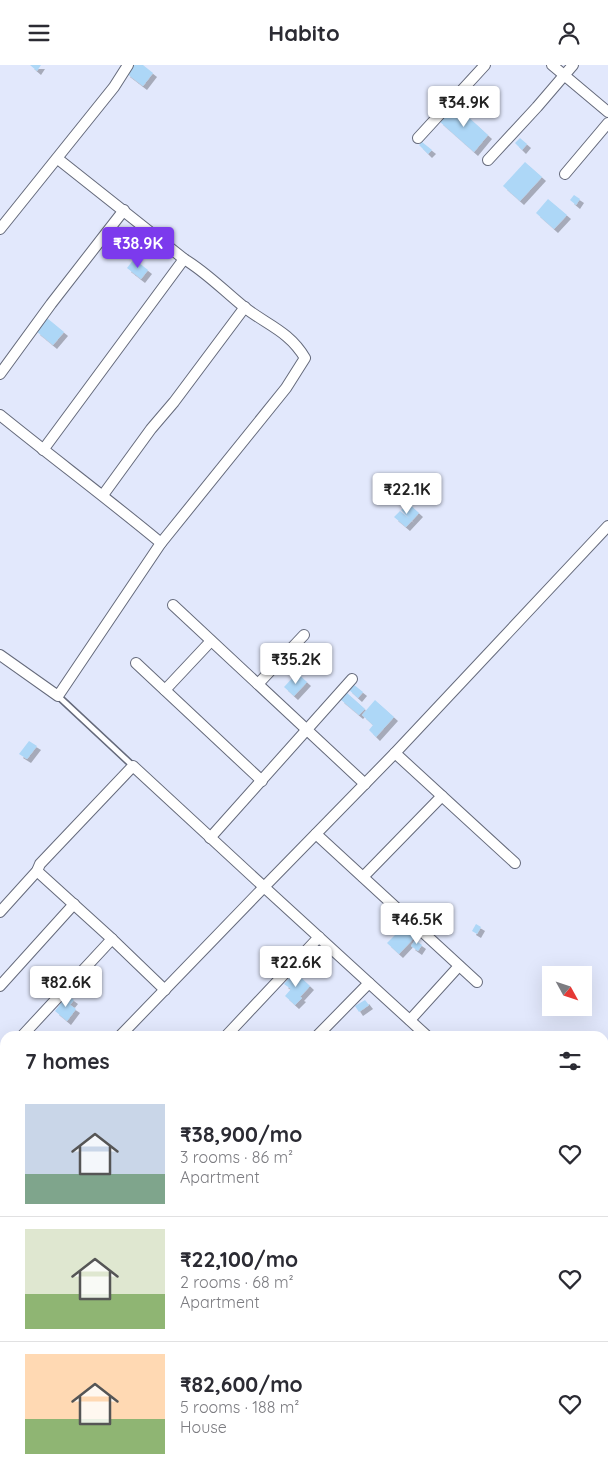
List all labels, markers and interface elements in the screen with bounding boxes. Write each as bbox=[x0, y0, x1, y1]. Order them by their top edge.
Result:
icon: menu bbox=[25, 19, 53, 47]
text: Habito bbox=[268, 19, 340, 47]
icon: person bbox=[555, 19, 583, 47]
pin: ₹34.9K bbox=[423, 85, 505, 128]
text: ₹34.9K bbox=[439, 92, 489, 112]
pin: ₹38.9K bbox=[97, 227, 179, 269]
text: ₹38.9K bbox=[113, 233, 163, 253]
pin: ₹22.1K bbox=[366, 473, 448, 515]
text: ₹22.1K bbox=[384, 479, 430, 499]
pin: ₹35.2K bbox=[255, 643, 337, 685]
text: ₹35.2K bbox=[271, 649, 321, 669]
pin: ₹46.5K bbox=[376, 903, 458, 945]
text: ₹46.5K bbox=[392, 909, 442, 929]
pin: ₹22.6K bbox=[255, 945, 337, 988]
text: ₹22.6K bbox=[271, 952, 321, 972]
pin: ₹82.6K bbox=[25, 965, 107, 1008]
north arrow bbox=[542, 966, 592, 1016]
map controls bbox=[542, 966, 592, 1016]
text: ₹82.6K bbox=[41, 972, 91, 992]
icon: filters bbox=[556, 1047, 584, 1075]
text: 7 homes bbox=[25, 1048, 110, 1074]
text: ₹38,900/mo bbox=[180, 1121, 302, 1147]
icon: home bbox=[65, 1124, 125, 1184]
icon: heart bbox=[556, 1140, 584, 1168]
text: 3 rooms · 86 m² bbox=[180, 1147, 293, 1167]
text: Apartment bbox=[180, 1167, 260, 1187]
text: ₹22,100/mo bbox=[180, 1246, 298, 1272]
icon: home bbox=[65, 1249, 125, 1309]
icon: heart bbox=[556, 1265, 584, 1293]
text: 2 rooms · 68 m² bbox=[180, 1272, 294, 1292]
text: Apartment bbox=[180, 1292, 260, 1312]
text: ₹82,600/mo bbox=[180, 1371, 303, 1397]
icon: home bbox=[65, 1374, 125, 1434]
icon: heart bbox=[556, 1390, 584, 1418]
text: 5 rooms · 188 m² bbox=[180, 1397, 299, 1417]
text: House bbox=[180, 1417, 227, 1437]

